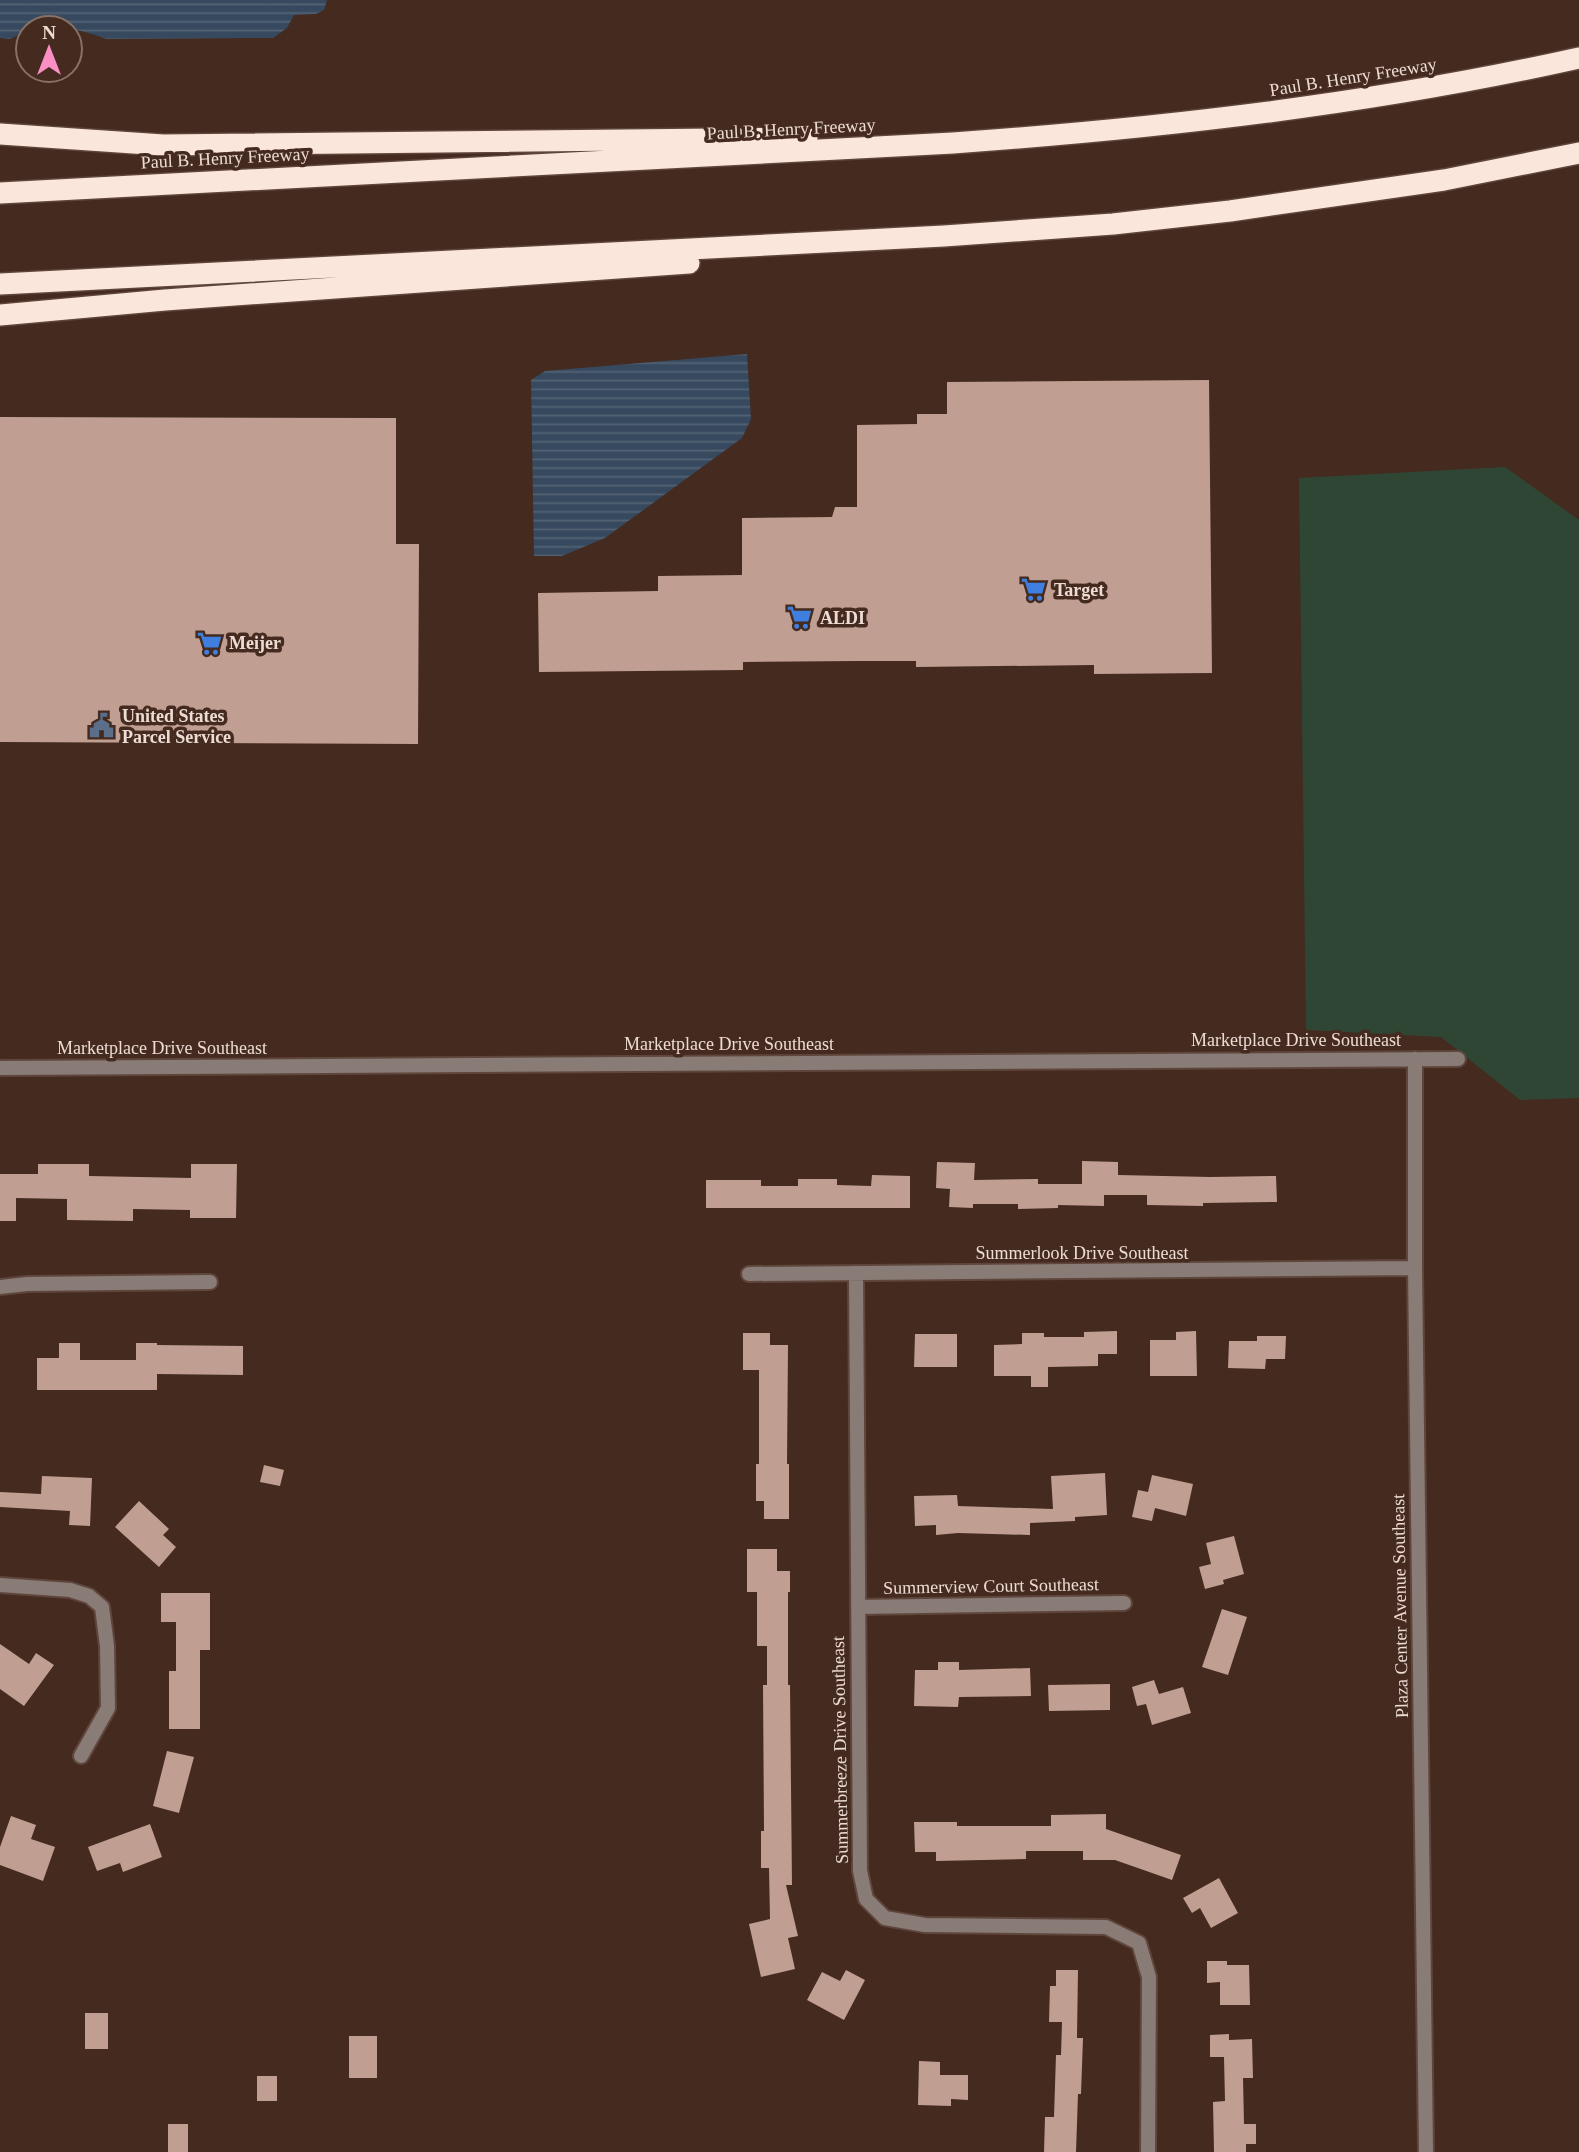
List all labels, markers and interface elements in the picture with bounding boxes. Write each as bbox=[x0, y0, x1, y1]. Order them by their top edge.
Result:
north arrow bbox=[14, 14, 84, 84]
text: N bbox=[42, 22, 56, 43]
street label: Paul B. Henry Freeway bbox=[1268, 54, 1438, 100]
street label: Paul B. Henry Freeway bbox=[706, 115, 876, 143]
street label: Paul B. Henry Freeway bbox=[140, 144, 310, 172]
supermarket icon: Target bbox=[1020, 576, 1048, 604]
place label: Target bbox=[1054, 580, 1104, 600]
supermarket icon: ALDI bbox=[786, 604, 814, 632]
place label: ALDI bbox=[820, 608, 865, 628]
supermarket icon: Meijer bbox=[195, 629, 223, 657]
place label: Meijer bbox=[229, 633, 281, 653]
place label: United States Parcel Service bbox=[122, 706, 231, 747]
public building icon: United States Parcel Service bbox=[88, 712, 116, 740]
street label: Marketplace Drive Southeast bbox=[1191, 1030, 1401, 1050]
street label: Marketplace Drive Southeast bbox=[624, 1034, 834, 1054]
street label: Marketplace Drive Southeast bbox=[57, 1038, 267, 1058]
street label: Summerlook Drive Southeast bbox=[976, 1243, 1188, 1263]
street label: Plaza Center Avenue Southeast bbox=[1388, 1494, 1412, 1718]
street label: Summerview Court Southeast bbox=[883, 1574, 1099, 1598]
street label: Summerbreeze Drive Southeast bbox=[828, 1636, 852, 1864]

